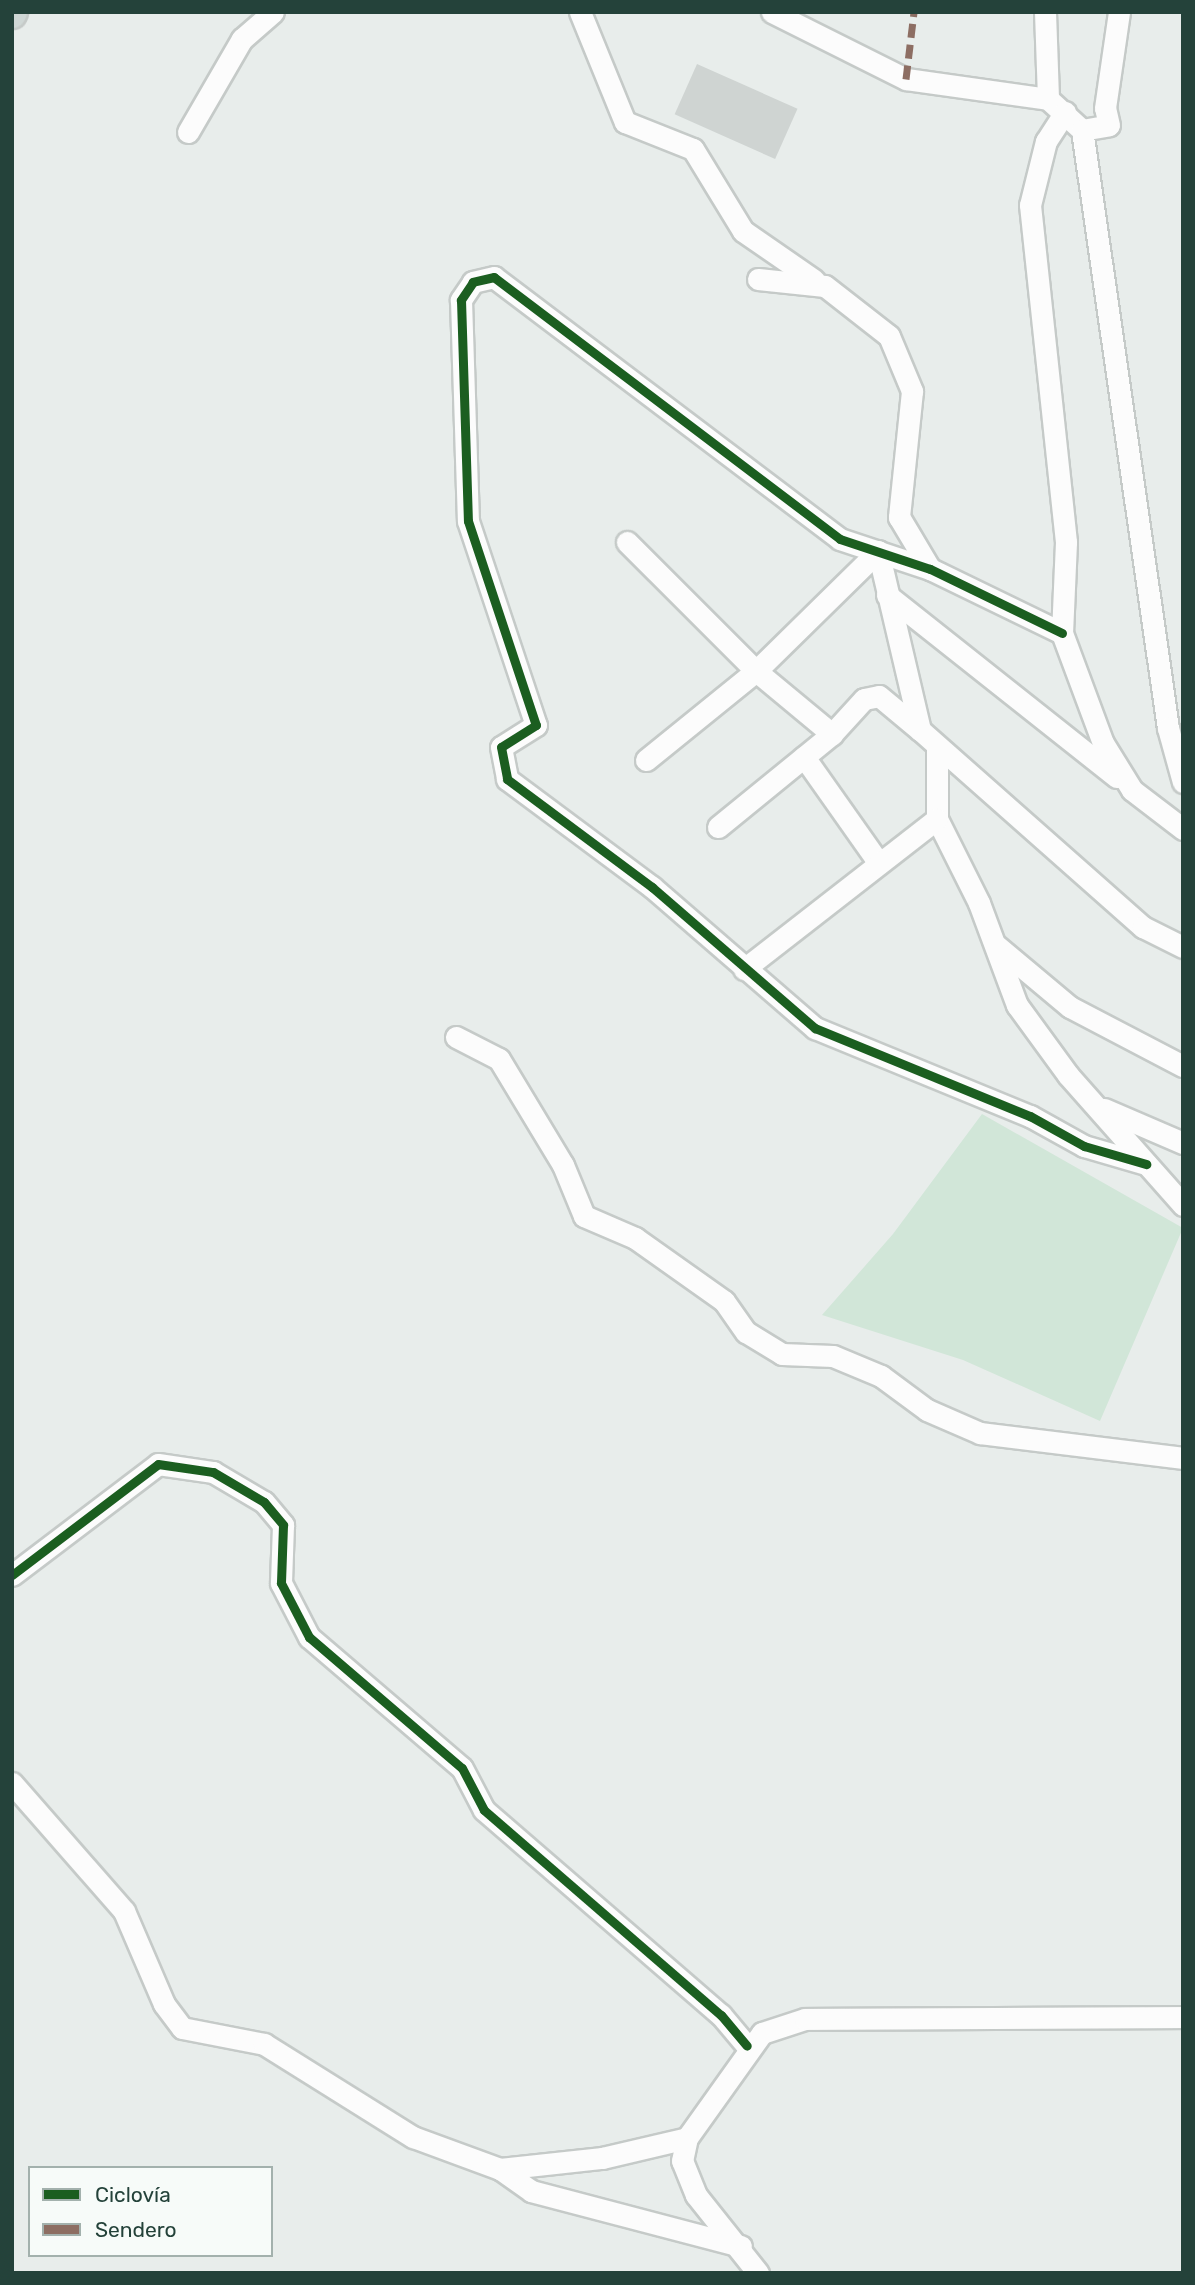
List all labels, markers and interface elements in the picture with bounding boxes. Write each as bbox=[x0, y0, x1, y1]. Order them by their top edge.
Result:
legend bbox=[28, 2166, 273, 2257]
text: Ciclovía bbox=[95, 2182, 171, 2207]
text: Sendero bbox=[95, 2217, 177, 2242]

